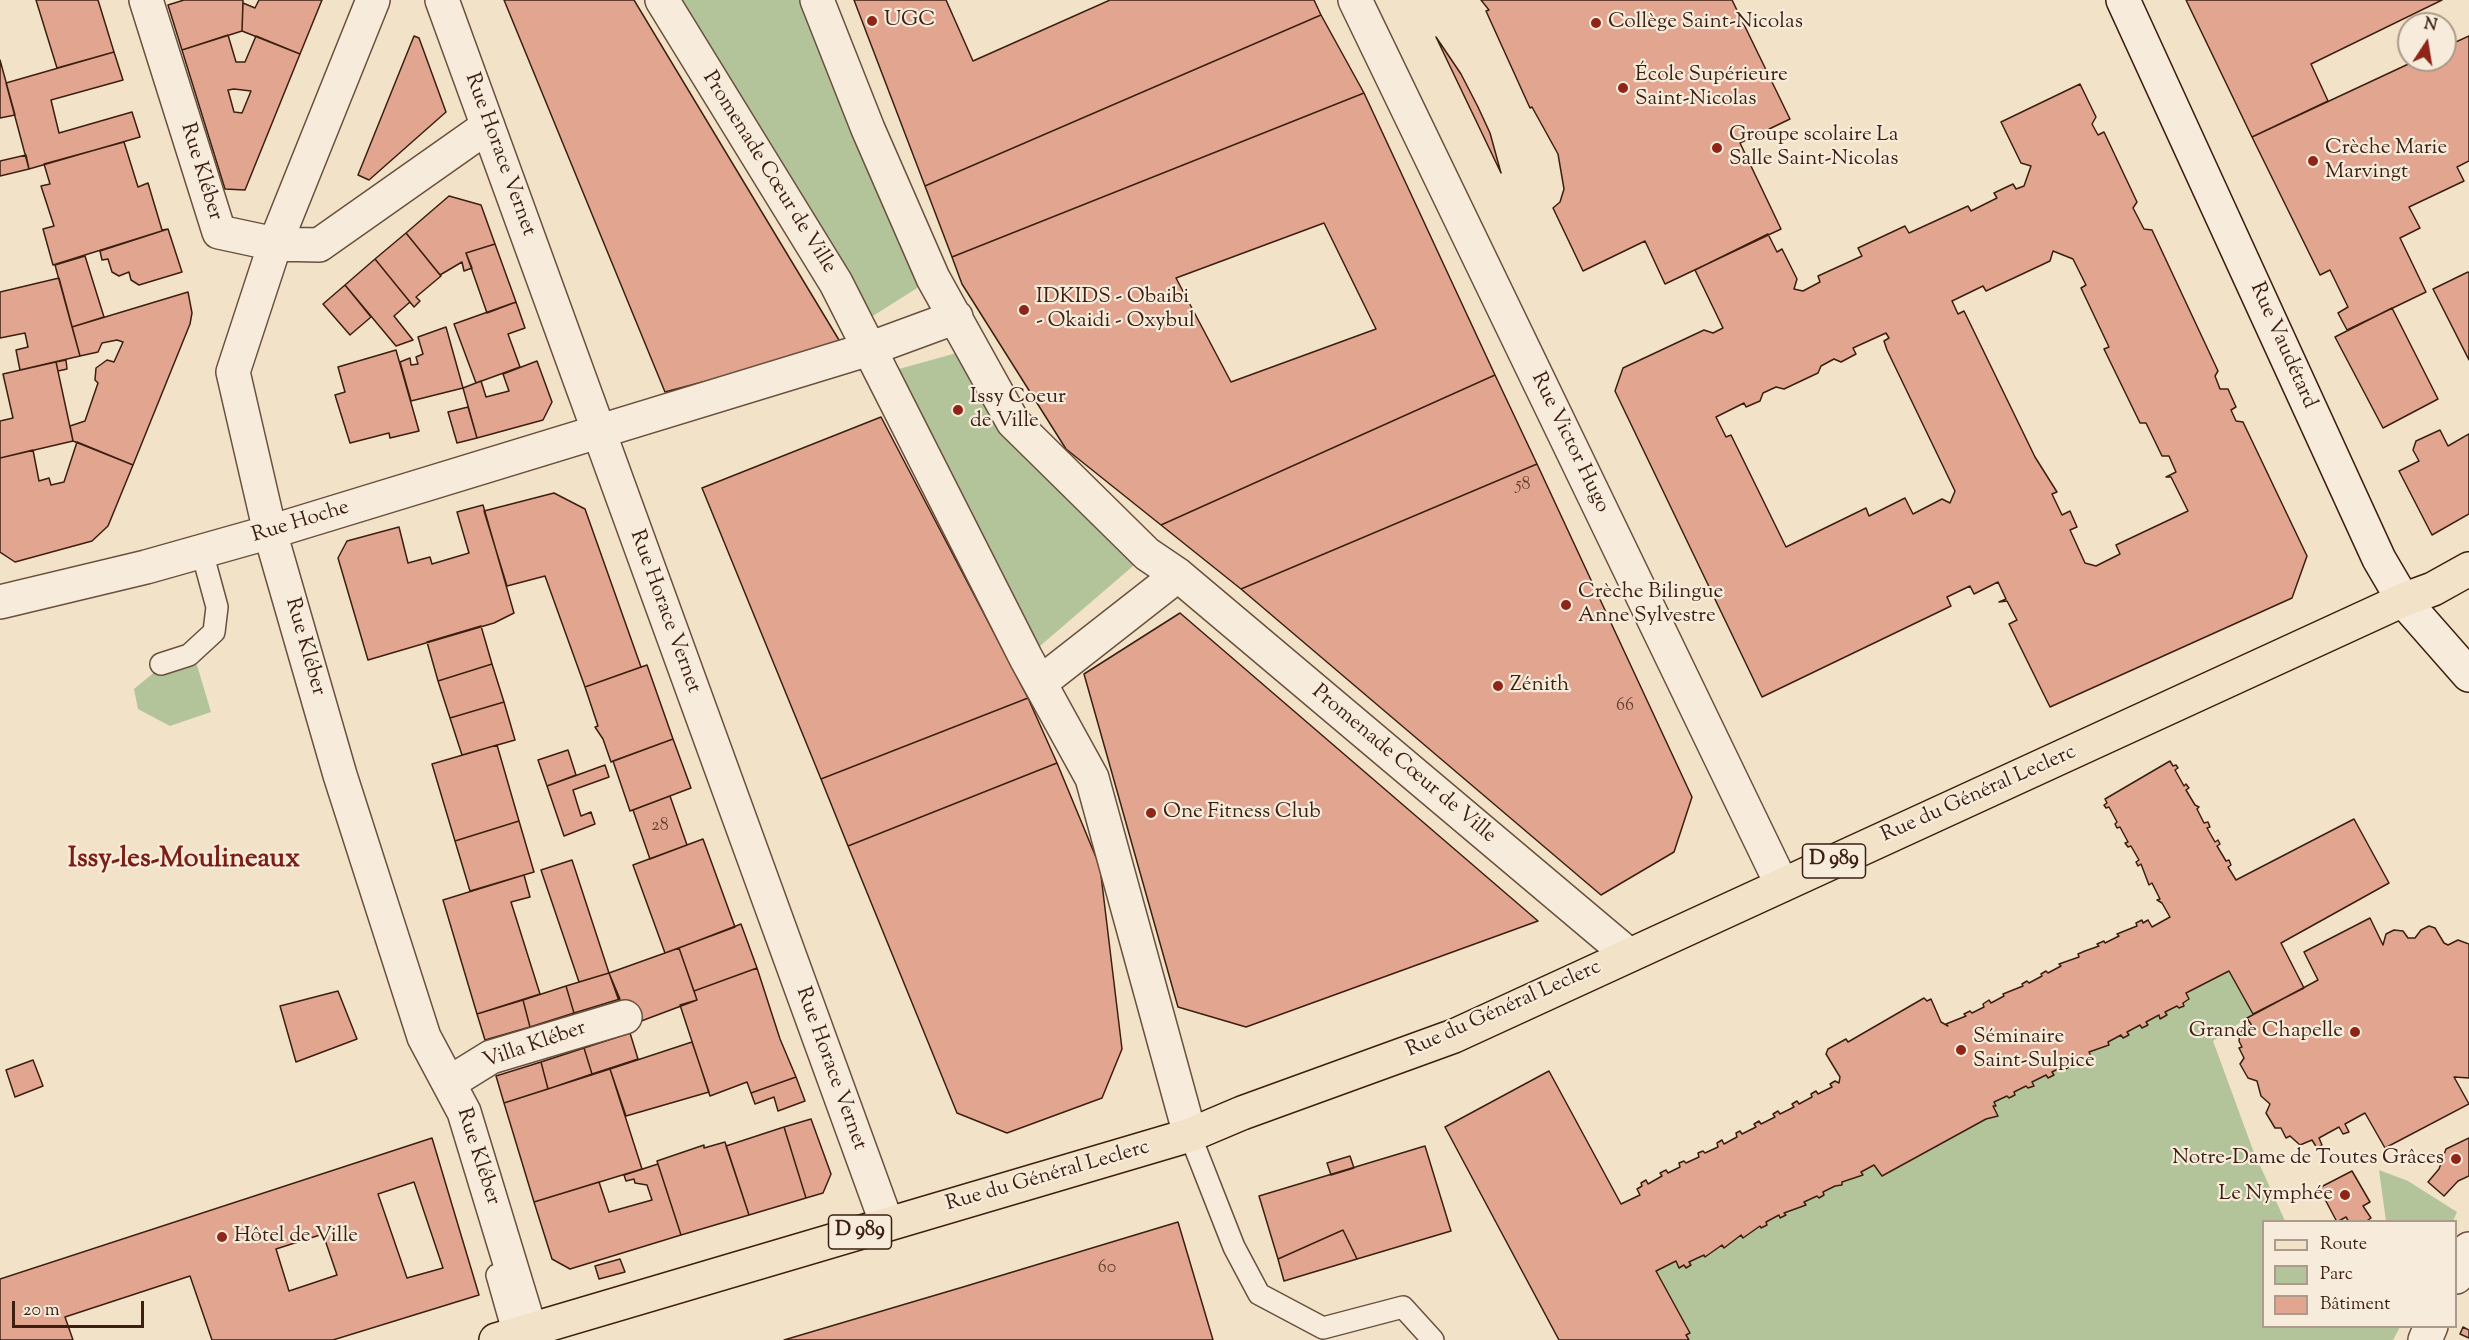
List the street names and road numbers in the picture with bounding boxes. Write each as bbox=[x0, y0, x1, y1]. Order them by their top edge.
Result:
street label: Promenade Cœur de Ville bbox=[696, 67, 840, 279]
street label: Rue Horace Vernet bbox=[458, 70, 540, 240]
street label: Rue Kléber bbox=[173, 120, 227, 224]
street label: Rue Vaudétard bbox=[2243, 279, 2321, 413]
street label: Rue Victor Hugo bbox=[1524, 369, 1614, 517]
street label: Rue Hoche bbox=[249, 496, 353, 550]
street label: Rue Horace Vernet bbox=[623, 527, 705, 697]
street label: Rue Kléber bbox=[278, 595, 330, 699]
street label: Promenade Cœur de Ville bbox=[1306, 680, 1500, 850]
street label: Rue du Général Leclerc bbox=[1878, 741, 2080, 849]
road number: D 989 bbox=[1802, 844, 1866, 878]
street label: Rue du Général Leclerc bbox=[1403, 956, 1605, 1064]
street label: Rue Horace Vernet bbox=[789, 984, 871, 1154]
street label: Villa Kléber bbox=[480, 1017, 590, 1075]
street label: Rue Kléber bbox=[450, 1105, 504, 1209]
street label: Rue du Général Leclerc bbox=[943, 1136, 1153, 1218]
road number: D 989 bbox=[828, 1215, 892, 1249]

